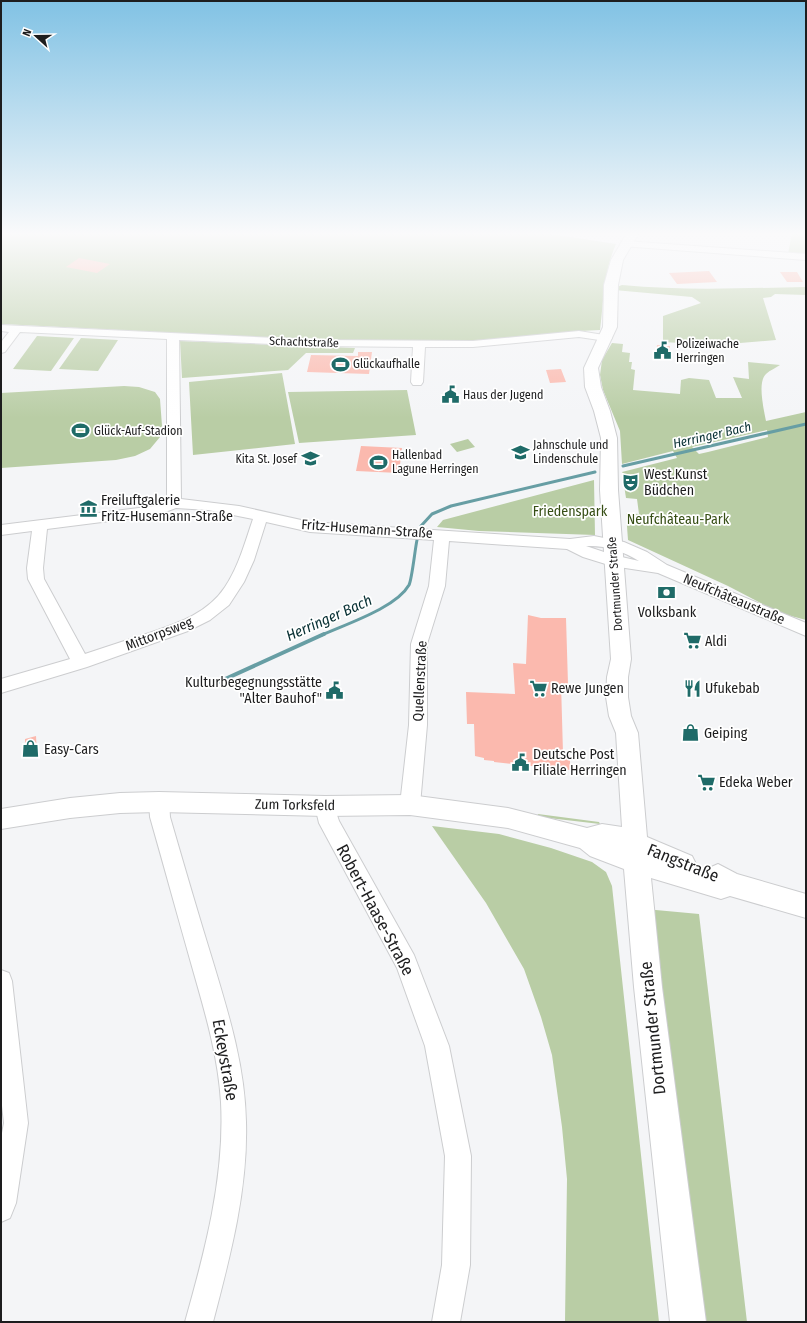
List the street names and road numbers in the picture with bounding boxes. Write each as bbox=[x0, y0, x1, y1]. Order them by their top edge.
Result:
street label: Schachtstraße bbox=[269, 334, 339, 350]
street label: Fritz-Husemann-Straße bbox=[301, 516, 433, 542]
street label: Dortmunder Straße bbox=[605, 536, 625, 632]
street label: Neufchâteaustraße bbox=[681, 570, 787, 628]
street label: Mittorpsweg bbox=[123, 613, 195, 655]
street label: Quellenstraße bbox=[409, 640, 431, 722]
street label: Zum Torksfeld bbox=[255, 796, 335, 814]
street label: Fangstraße bbox=[644, 839, 722, 887]
street label: Robert-Haase-Straße bbox=[332, 841, 418, 979]
street label: Dortmunder Straße bbox=[636, 960, 670, 1096]
street label: Eckeystraße bbox=[207, 1018, 243, 1102]

